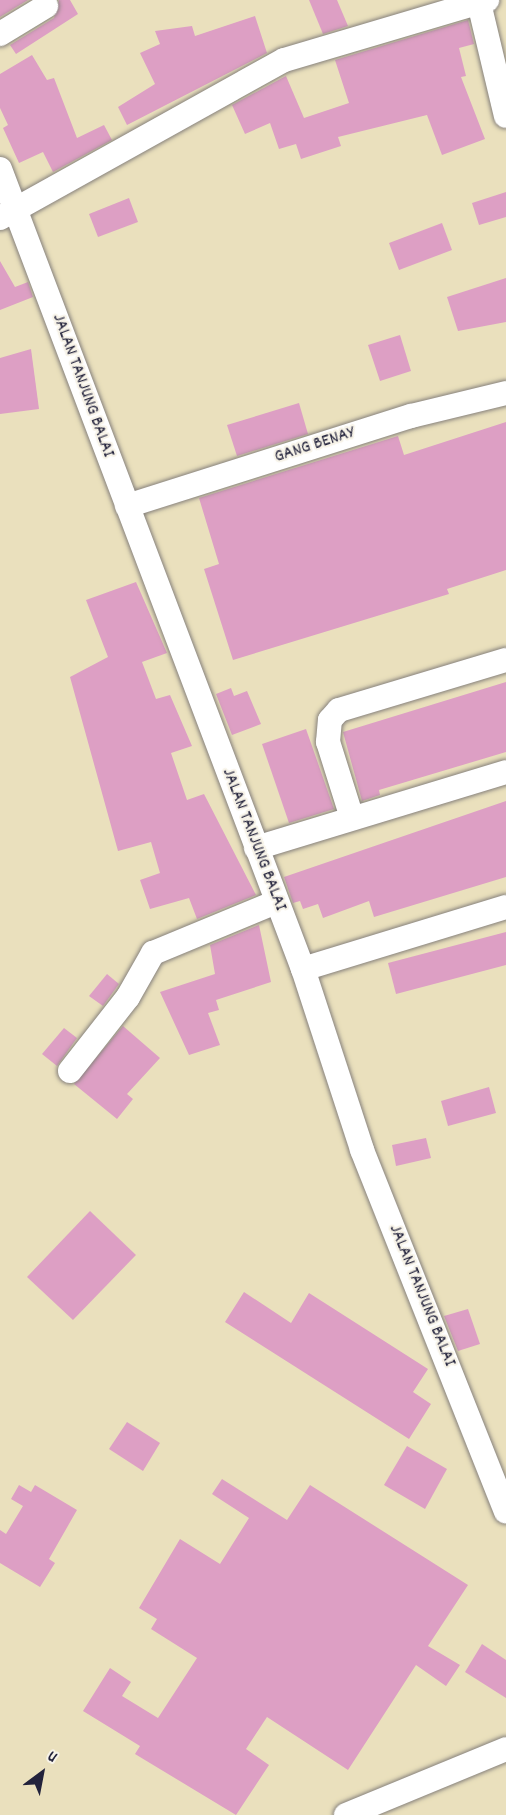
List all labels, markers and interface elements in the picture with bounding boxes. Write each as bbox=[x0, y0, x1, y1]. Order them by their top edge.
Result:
street label: JALAN TANJUNG BALAI bbox=[46, 311, 118, 461]
street label: GANG BENAY bbox=[272, 423, 358, 469]
street label: JALAN TANJUNG BALAI bbox=[216, 766, 290, 914]
street label: JALAN TANJUNG BALAI bbox=[383, 1222, 459, 1370]
north arrow bbox=[12, 1743, 72, 1803]
text: U bbox=[42, 1746, 61, 1769]

